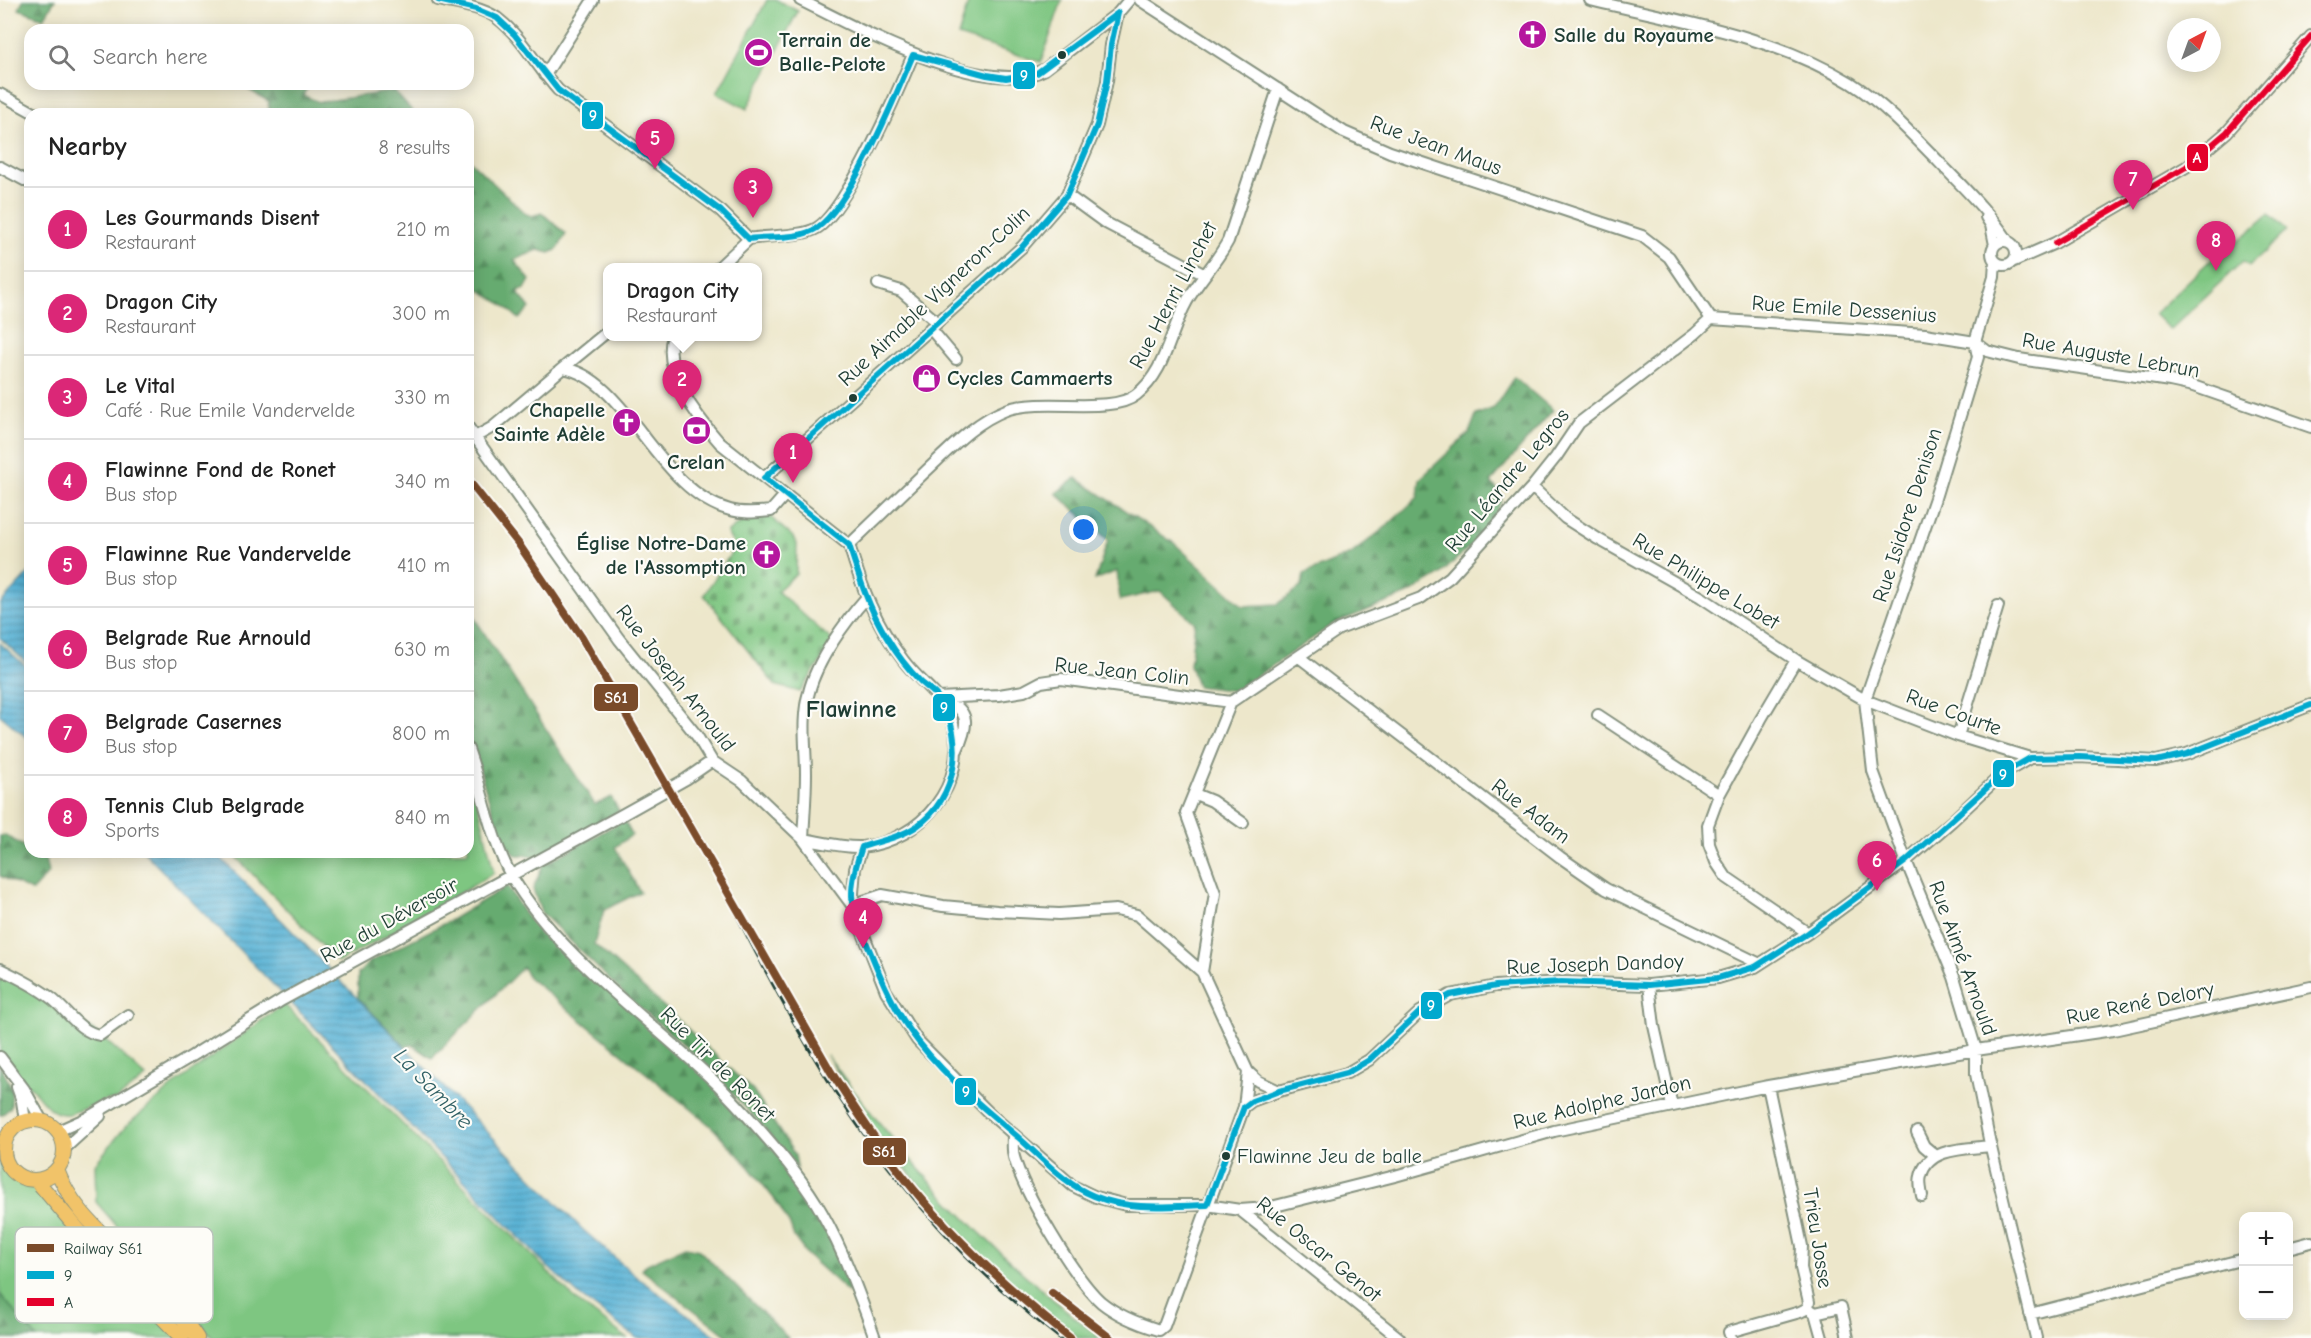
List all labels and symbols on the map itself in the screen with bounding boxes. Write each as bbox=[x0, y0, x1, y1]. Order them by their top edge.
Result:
north arrow bbox=[2167, 18, 2221, 72]
church icon: Salle du Royaume bbox=[1517, 19, 1549, 51]
place label: Salle du Royaume bbox=[1554, 23, 1714, 47]
place label: Terrain de Balle-Pelote bbox=[779, 28, 886, 76]
sports icon: Terrain de Balle-Pelote bbox=[742, 36, 774, 68]
unlabelled marker bbox=[1056, 49, 1068, 61]
line badge: 9 bbox=[1012, 61, 1036, 90]
text: 9 bbox=[1020, 67, 1028, 85]
line badge: 9 bbox=[581, 101, 604, 130]
text: 9 bbox=[589, 107, 597, 125]
street label: Rue Jean Maus bbox=[1367, 110, 1505, 180]
pin: 5 bbox=[636, 120, 674, 169]
line badge: A bbox=[2186, 143, 2209, 172]
text: A bbox=[2193, 149, 2202, 167]
pin: 7 bbox=[2114, 160, 2152, 210]
pin: 3 bbox=[734, 168, 772, 218]
street label: Rue Aimable Vigneron-Colin bbox=[833, 201, 1035, 391]
street label: Rue Henri Linchet bbox=[1124, 217, 1222, 373]
pin: 8 bbox=[2196, 222, 2236, 271]
street label: Rue Emile Dessenius bbox=[1751, 291, 1937, 327]
street label: Rue Auguste Lebrun bbox=[2020, 328, 2202, 382]
pin: 2 bbox=[662, 360, 702, 410]
shop icon: Cycles Cammaerts bbox=[910, 362, 942, 394]
place label: Cycles Cammaerts bbox=[947, 366, 1112, 390]
unlabelled marker bbox=[847, 392, 859, 404]
place label: Chapelle Sainte Adèle bbox=[494, 398, 605, 446]
street label: Rue Léandre Legros bbox=[1440, 403, 1574, 557]
church icon: Chapelle Sainte Adèle bbox=[610, 406, 642, 438]
bank icon: Crelan bbox=[680, 415, 712, 447]
street label: Rue Isidore Denison bbox=[1868, 425, 1946, 605]
pin: 1 bbox=[774, 434, 812, 483]
place label: Crelan bbox=[667, 450, 725, 474]
your location bbox=[1069, 515, 1098, 544]
street label: Rue Philippe Lobet bbox=[1628, 528, 1785, 635]
place label: Église Notre-Dame de l'Assomption bbox=[576, 531, 746, 579]
church icon: Église Notre-Dame de l'Assomption bbox=[751, 539, 783, 571]
street label: Rue Joseph Arnould bbox=[611, 600, 741, 756]
street label: Rue Jean Colin bbox=[1053, 652, 1191, 690]
line badge: S61 bbox=[593, 683, 639, 712]
street label: Rue Courte bbox=[1903, 684, 2005, 740]
text: S61 bbox=[604, 689, 628, 707]
line badge: 9 bbox=[932, 693, 956, 722]
district label: Flawinne bbox=[806, 695, 896, 723]
text: 9 bbox=[940, 699, 948, 717]
line badge: 9 bbox=[1992, 759, 2015, 788]
text: 9 bbox=[1999, 766, 2007, 784]
street label: Rue Adam bbox=[1487, 774, 1575, 848]
pin: 6 bbox=[1858, 842, 1896, 891]
street label: Rue du Déversoir bbox=[316, 872, 463, 968]
street label: Rue Aimé Arnould bbox=[1924, 878, 2002, 1038]
pin: 4 bbox=[844, 898, 882, 948]
street label: Rue Joseph Dandoy bbox=[1506, 949, 1685, 979]
street label: Rue René Delory bbox=[2064, 977, 2216, 1029]
line badge: 9 bbox=[1420, 991, 1443, 1020]
text: 9 bbox=[1427, 997, 1435, 1015]
street label: Rue Tir de Ronet bbox=[656, 1002, 781, 1127]
water label: La Sambre bbox=[388, 1043, 478, 1134]
street label: Rue Adolphe Jardon bbox=[1511, 1070, 1693, 1134]
line badge: 9 bbox=[954, 1077, 977, 1106]
text: 9 bbox=[962, 1083, 970, 1101]
line badge: S61 bbox=[862, 1137, 907, 1166]
text: S61 bbox=[872, 1143, 896, 1161]
place label: Flawinne Jeu de balle bbox=[1237, 1145, 1422, 1168]
marker: Flawinne Jeu de balle bbox=[1220, 1150, 1232, 1162]
street label: Trieu Josse bbox=[1798, 1186, 1838, 1290]
street label: Rue Oscar Genot bbox=[1252, 1191, 1387, 1307]
legend bbox=[15, 1227, 213, 1323]
text: Railway S61 bbox=[64, 1240, 143, 1258]
text: 9 bbox=[64, 1267, 73, 1285]
text: A bbox=[64, 1294, 73, 1312]

